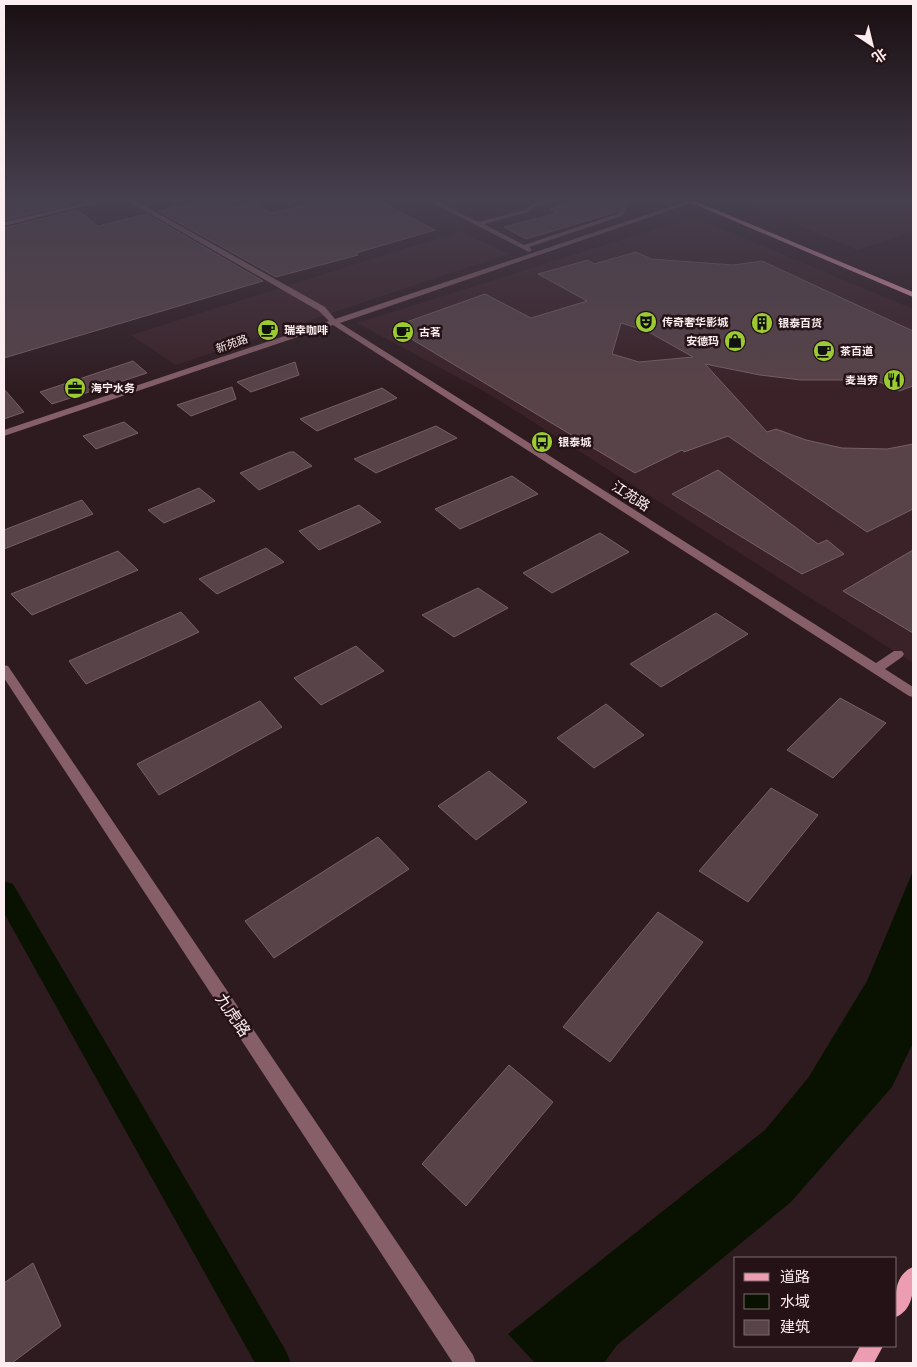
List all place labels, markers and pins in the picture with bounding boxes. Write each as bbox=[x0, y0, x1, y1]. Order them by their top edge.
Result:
theatre icon: 传奇奢华影城 bbox=[634, 310, 658, 334]
building icon: 银泰百货 bbox=[750, 311, 774, 335]
place label: 传奇奢华影城 bbox=[662, 316, 729, 329]
place label: 银泰百货 bbox=[778, 317, 822, 330]
cafe icon: 瑞幸咖啡 bbox=[256, 318, 280, 342]
cafe icon: 古茗 bbox=[391, 320, 415, 344]
place label: 瑞幸咖啡 bbox=[284, 324, 328, 337]
place label: 古茗 bbox=[419, 326, 441, 339]
shop icon: 安德玛 bbox=[723, 329, 747, 353]
place label: 安德玛 bbox=[686, 335, 719, 348]
cafe icon: 茶百道 bbox=[812, 339, 836, 363]
place label: 茶百道 bbox=[840, 345, 873, 358]
restaurant icon: 麦当劳 bbox=[882, 368, 906, 392]
place label: 麦当劳 bbox=[845, 374, 878, 387]
office icon: 海宁水务 bbox=[63, 376, 87, 400]
place label: 海宁水务 bbox=[91, 382, 135, 395]
bus stop icon: 银泰城 bbox=[530, 430, 554, 454]
place label: 银泰城 bbox=[558, 436, 592, 449]

